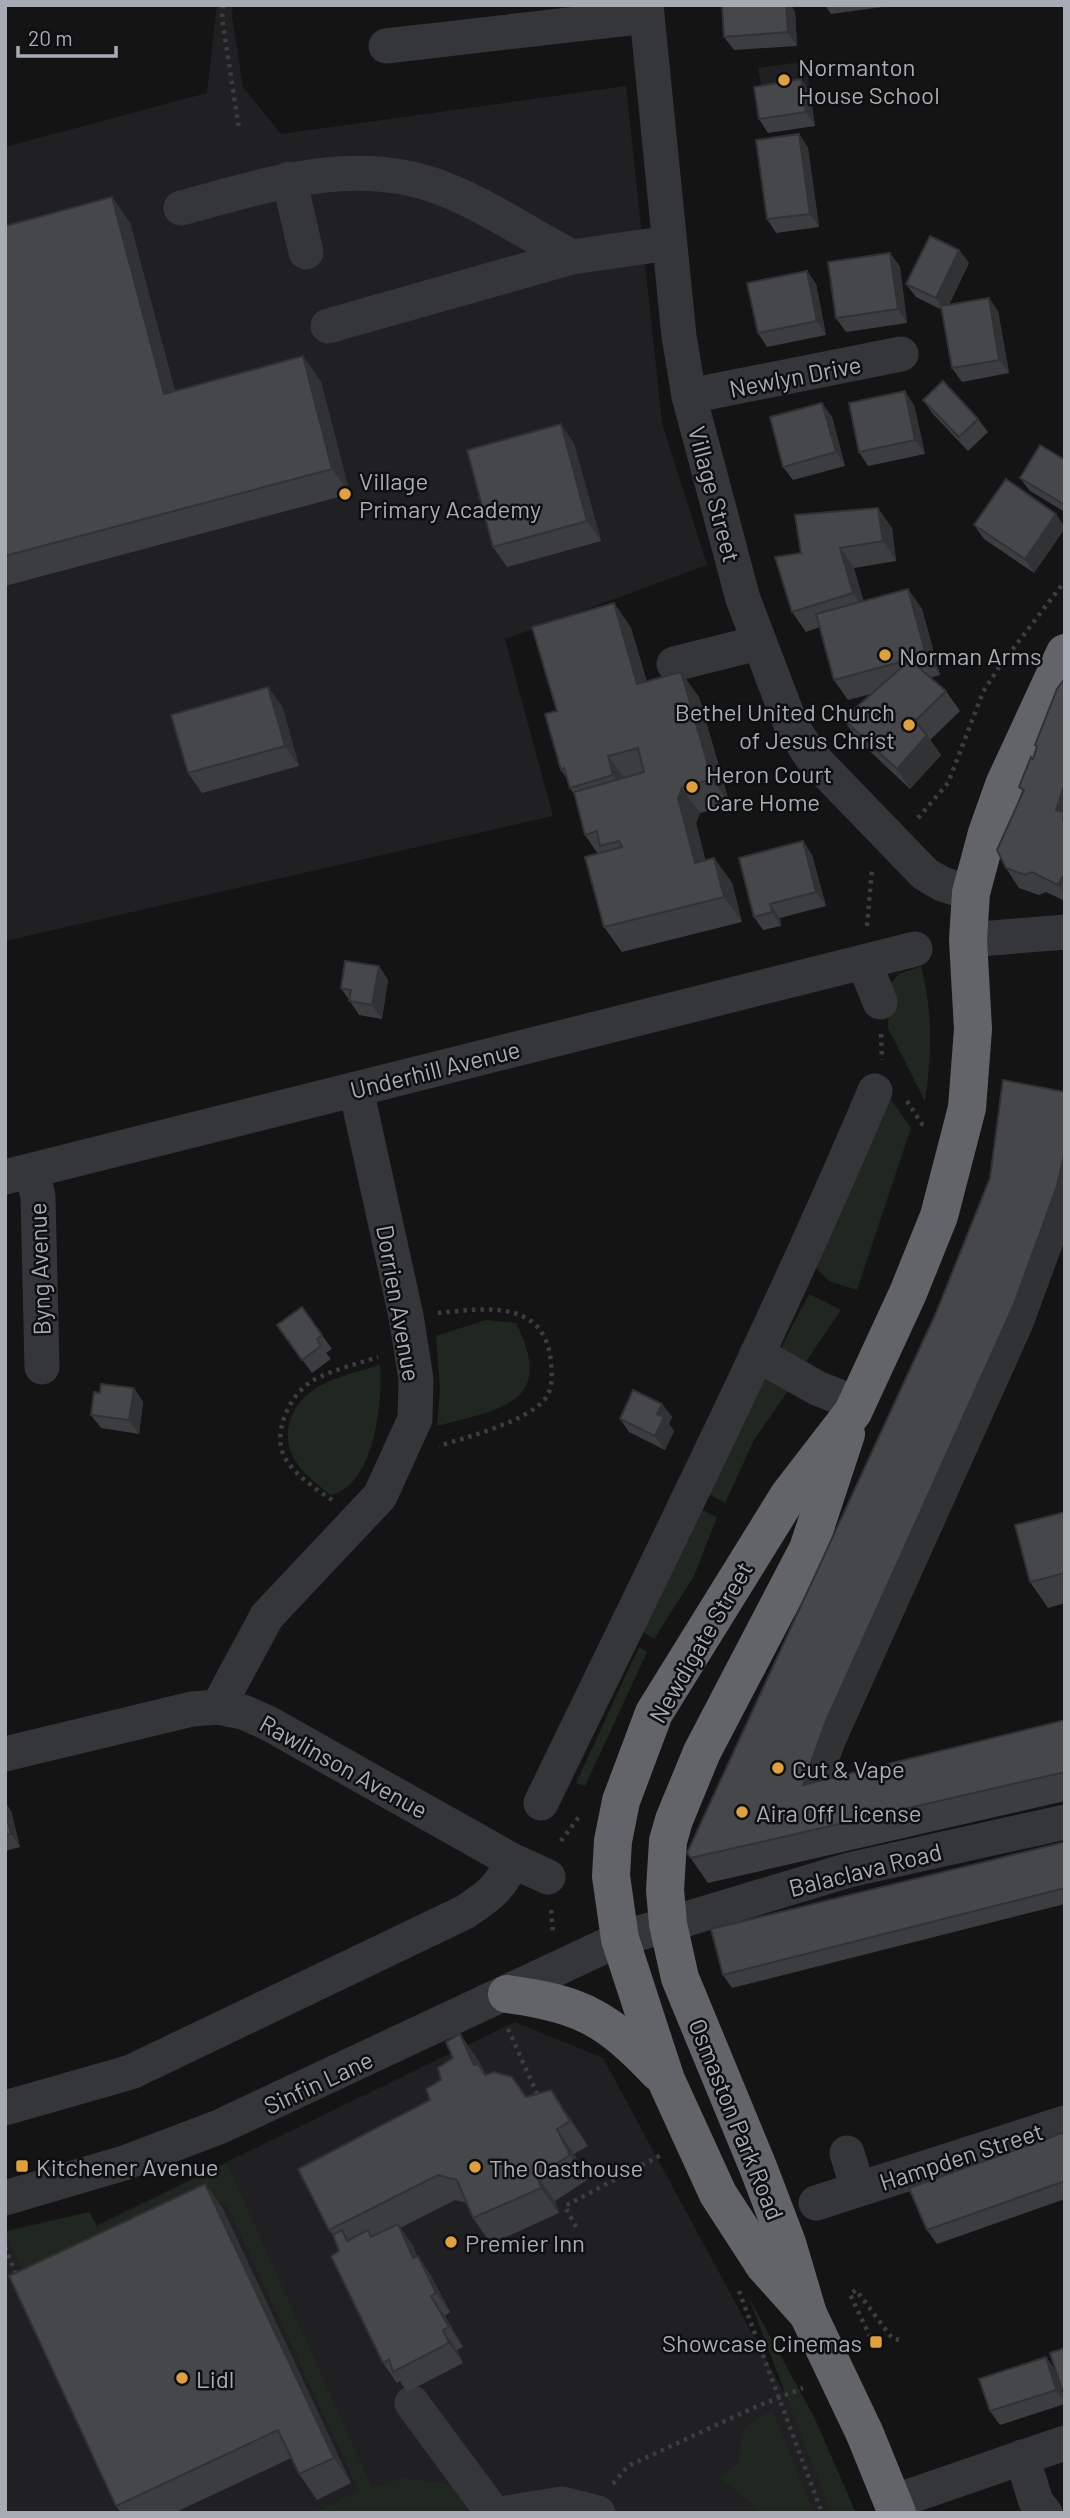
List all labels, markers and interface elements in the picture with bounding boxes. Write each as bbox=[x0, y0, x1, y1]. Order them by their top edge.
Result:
scale bar bbox=[18, 14, 116, 58]
text: 20 m bbox=[28, 25, 73, 50]
place label: Normanton House School bbox=[798, 52, 940, 109]
marker: Normanton House School bbox=[776, 72, 792, 88]
street label: Newlyn Drive bbox=[727, 349, 863, 403]
street label: Village Street bbox=[683, 423, 747, 565]
place label: Village Primary Academy bbox=[359, 466, 541, 523]
marker: Village Primary Academy bbox=[337, 486, 353, 502]
place label: Norman Arms bbox=[899, 641, 1042, 670]
marker: Norman Arms bbox=[877, 647, 893, 663]
place label: Bethel United Church of Jesus Christ bbox=[675, 697, 895, 754]
marker: Bethel United Church of Jesus Christ bbox=[901, 717, 917, 733]
place label: Heron Court Care Home bbox=[706, 759, 832, 816]
marker: Heron Court Care Home bbox=[684, 779, 700, 795]
street label: Underhill Avenue bbox=[347, 1034, 523, 1104]
street label: Byng Avenue bbox=[22, 1202, 56, 1336]
street label: Dorrien Avenue bbox=[371, 1223, 427, 1383]
street label: Newdigate Street bbox=[642, 1556, 758, 1728]
street label: Rawlinson Avenue bbox=[255, 1708, 433, 1824]
place label: Cut & Vape bbox=[792, 1754, 905, 1783]
marker: Cut & Vape bbox=[770, 1760, 786, 1776]
place label: Aira Off License bbox=[756, 1798, 921, 1827]
marker: Aira Off License bbox=[734, 1804, 750, 1820]
street label: Balaclava Road bbox=[786, 1836, 944, 1902]
street label: Osmaston Park Road bbox=[683, 2014, 791, 2224]
street label: Sinfin Lane bbox=[259, 2044, 377, 2120]
street label: Hampden Street bbox=[876, 2116, 1046, 2196]
place label: Kitchener Avenue bbox=[36, 2152, 219, 2181]
place label: The Oasthouse bbox=[489, 2153, 643, 2182]
marker: Kitchener Avenue bbox=[14, 2158, 30, 2174]
marker: The Oasthouse bbox=[467, 2159, 483, 2175]
place label: Premier Inn bbox=[465, 2228, 585, 2257]
marker: Premier Inn bbox=[443, 2234, 459, 2250]
place label: Showcase Cinemas bbox=[662, 2328, 862, 2357]
marker: Showcase Cinemas bbox=[868, 2334, 884, 2350]
place label: Lidl bbox=[196, 2364, 234, 2393]
marker: Lidl bbox=[174, 2370, 190, 2386]

